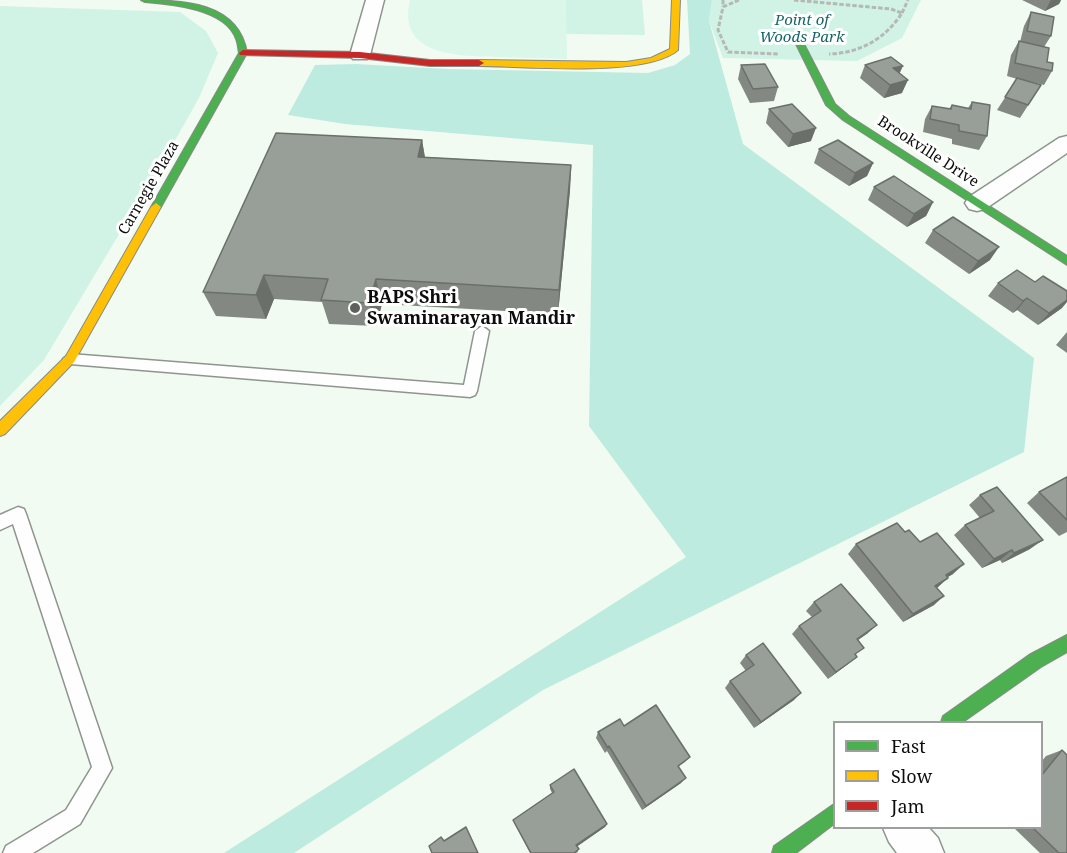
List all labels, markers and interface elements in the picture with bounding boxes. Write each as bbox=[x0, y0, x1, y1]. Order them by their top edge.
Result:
park label: Point of Woods Park bbox=[759, 12, 845, 47]
street label: Brookville Drive bbox=[874, 113, 982, 191]
street label: Carnegie Plaza bbox=[115, 138, 183, 238]
place label: BAPS Shri Swaminarayan Mandir bbox=[367, 287, 575, 330]
marker: BAPS Shri Swaminarayan Mandir bbox=[348, 301, 362, 315]
legend bbox=[833, 721, 1043, 829]
text: Fast bbox=[891, 734, 926, 758]
text: Slow bbox=[891, 764, 932, 788]
text: Jam bbox=[891, 794, 925, 818]

